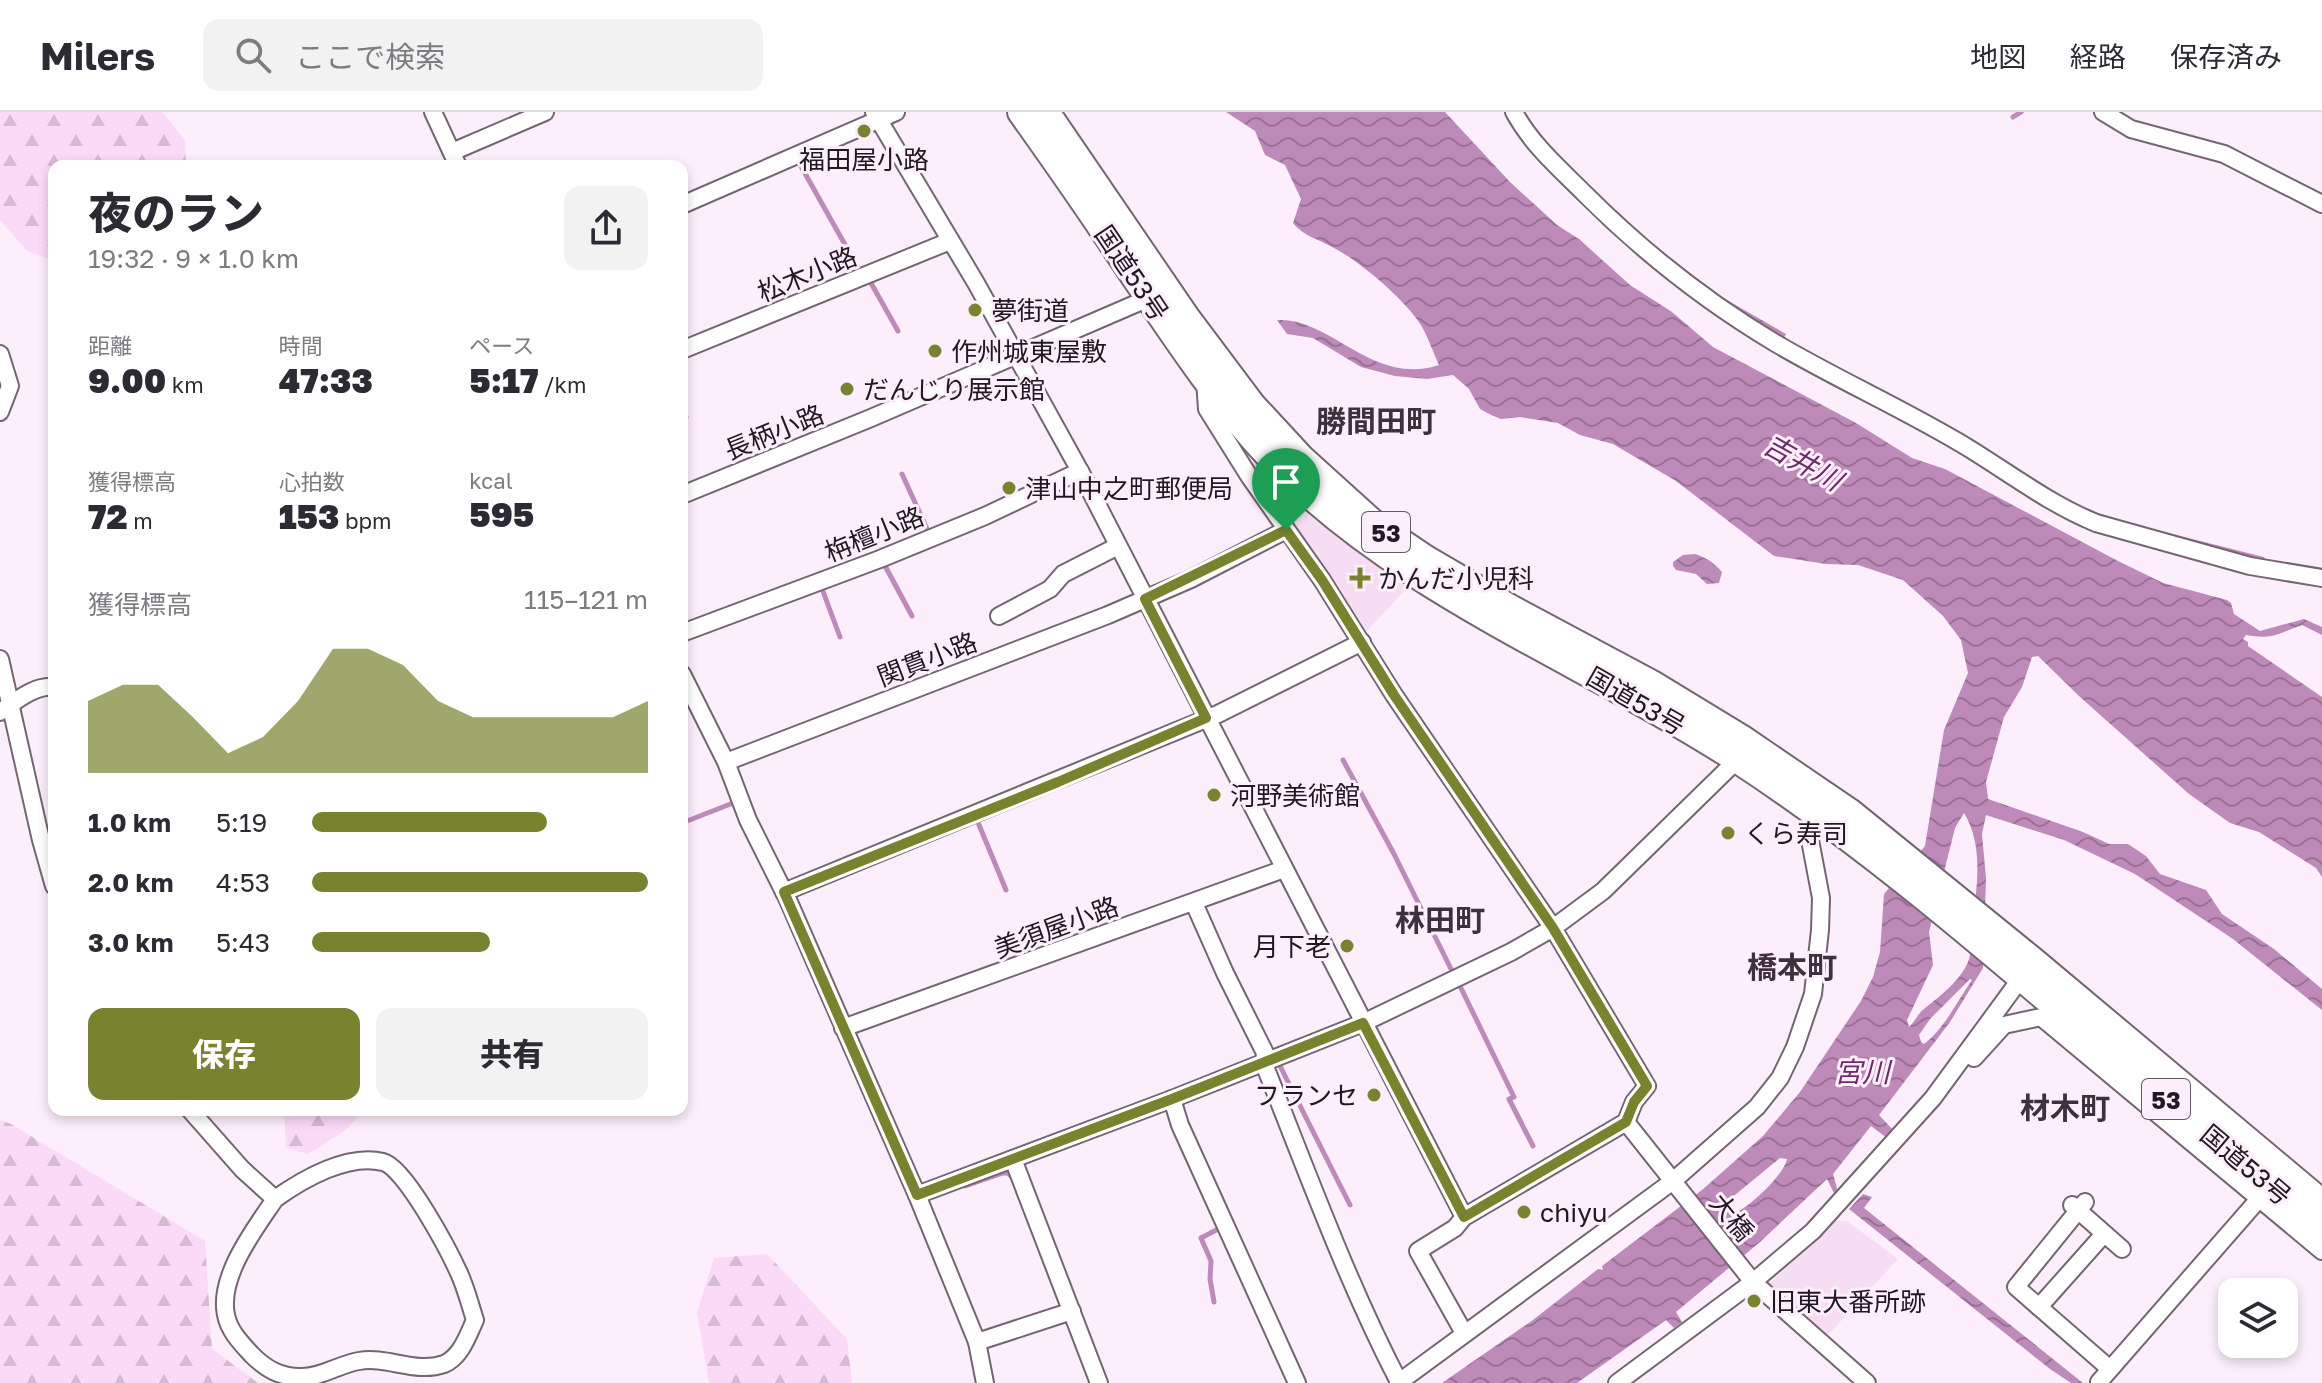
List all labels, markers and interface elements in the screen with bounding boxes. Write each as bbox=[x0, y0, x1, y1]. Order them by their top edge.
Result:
search box bbox=[203, 19, 763, 91]
text: Milers bbox=[40, 33, 155, 78]
icon: search bbox=[231, 33, 275, 77]
text: ここで検索 bbox=[295, 39, 445, 75]
text: 地図 bbox=[1970, 40, 2026, 73]
text: 経路 bbox=[2070, 40, 2126, 73]
text: 保存済み bbox=[2170, 40, 2282, 73]
marker: 福田屋小路 bbox=[855, 122, 873, 140]
place label: 福田屋小路 bbox=[799, 144, 929, 175]
text: 夜のラン bbox=[88, 186, 264, 239]
button: share bbox=[564, 186, 648, 270]
street label: 国道53号 bbox=[1089, 219, 1175, 327]
street label: 松木小路 bbox=[753, 240, 861, 308]
text: 19:32 · 9 × 1.0 km bbox=[88, 243, 299, 274]
place label: 夢街道 bbox=[991, 295, 1069, 326]
marker: 夢街道 bbox=[966, 301, 984, 319]
text: 距離 bbox=[88, 332, 132, 359]
text: 時間 bbox=[279, 332, 323, 359]
text: ペース bbox=[469, 332, 534, 359]
place label: 作州城東屋敷 bbox=[951, 336, 1107, 367]
marker: 作州城東屋敷 bbox=[926, 342, 944, 360]
text: 9.00 bbox=[88, 360, 166, 400]
text: 47:33 bbox=[279, 360, 373, 400]
text: 5:17 bbox=[469, 360, 539, 400]
text: km bbox=[166, 371, 204, 398]
text: /km bbox=[539, 371, 587, 398]
place label: だんじり展示館 bbox=[863, 374, 1045, 405]
marker: だんじり展示館 bbox=[838, 380, 856, 398]
street label: 長柄小路 bbox=[720, 398, 828, 466]
district label: 勝間田町 bbox=[1316, 403, 1436, 439]
water label: 吉井川 bbox=[1758, 427, 1850, 498]
pin bbox=[1252, 448, 1320, 530]
icon: arrive bbox=[1264, 460, 1308, 504]
text: kcal bbox=[469, 467, 513, 494]
text: 獲得標高 bbox=[88, 468, 176, 495]
text: 心拍数 bbox=[279, 468, 345, 495]
place label: 津山中之町郵便局 bbox=[1025, 473, 1233, 504]
marker: 津山中之町郵便局 bbox=[1000, 479, 1018, 497]
text: 595 bbox=[469, 494, 534, 534]
text: 72 bbox=[88, 496, 128, 536]
text: 153 bbox=[279, 496, 339, 536]
street label: 栴檀小路 bbox=[820, 500, 928, 568]
text: m bbox=[128, 507, 153, 534]
text: bpm bbox=[339, 507, 391, 534]
road number: 53 bbox=[1362, 512, 1410, 552]
place label: かんだ小児科 bbox=[1378, 563, 1534, 594]
marker: かんだ小児科 bbox=[1349, 567, 1371, 589]
text: 115–121 m bbox=[524, 584, 648, 615]
text: 獲得標高 bbox=[88, 589, 192, 620]
street label: 関貫小路 bbox=[873, 626, 981, 692]
street label: 国道53号 bbox=[1581, 661, 1691, 741]
place label: 河野美術館 bbox=[1230, 780, 1360, 811]
marker: 河野美術館 bbox=[1205, 786, 1223, 804]
text: 1.0 km bbox=[88, 807, 171, 838]
text: 5:19 bbox=[216, 807, 267, 838]
place label: くら寿司 bbox=[1744, 818, 1848, 849]
marker: くら寿司 bbox=[1719, 824, 1737, 842]
text: 2.0 km bbox=[88, 867, 173, 898]
text: 4:53 bbox=[216, 867, 270, 898]
street label: 美須屋小路 bbox=[990, 890, 1122, 964]
district label: 林田町 bbox=[1395, 902, 1485, 938]
text: 3.0 km bbox=[88, 927, 173, 958]
text: 5:43 bbox=[216, 927, 270, 958]
place label: 月下老 bbox=[1253, 931, 1331, 962]
marker: 月下老 bbox=[1338, 937, 1356, 955]
district label: 橋本町 bbox=[1747, 949, 1837, 985]
button: 保存 bbox=[88, 1008, 360, 1100]
button: 共有 bbox=[376, 1008, 648, 1100]
water label: 宮川 bbox=[1834, 1055, 1893, 1088]
road number: 53 bbox=[2142, 1079, 2190, 1119]
place label: フランセ bbox=[1254, 1080, 1358, 1111]
marker: フランセ bbox=[1365, 1086, 1383, 1104]
district label: 材木町 bbox=[2020, 1090, 2110, 1126]
street label: 国道53号 bbox=[2195, 1118, 2297, 1212]
street label: 大橋 bbox=[1704, 1187, 1760, 1247]
place label: chiyu bbox=[1540, 1197, 1607, 1228]
marker: chiyu bbox=[1515, 1203, 1533, 1221]
map controls bbox=[2218, 1278, 2298, 1358]
button: layers bbox=[2218, 1278, 2298, 1358]
place label: 旧東大番所跡 bbox=[1770, 1286, 1926, 1317]
marker: 旧東大番所跡 bbox=[1745, 1292, 1763, 1310]

